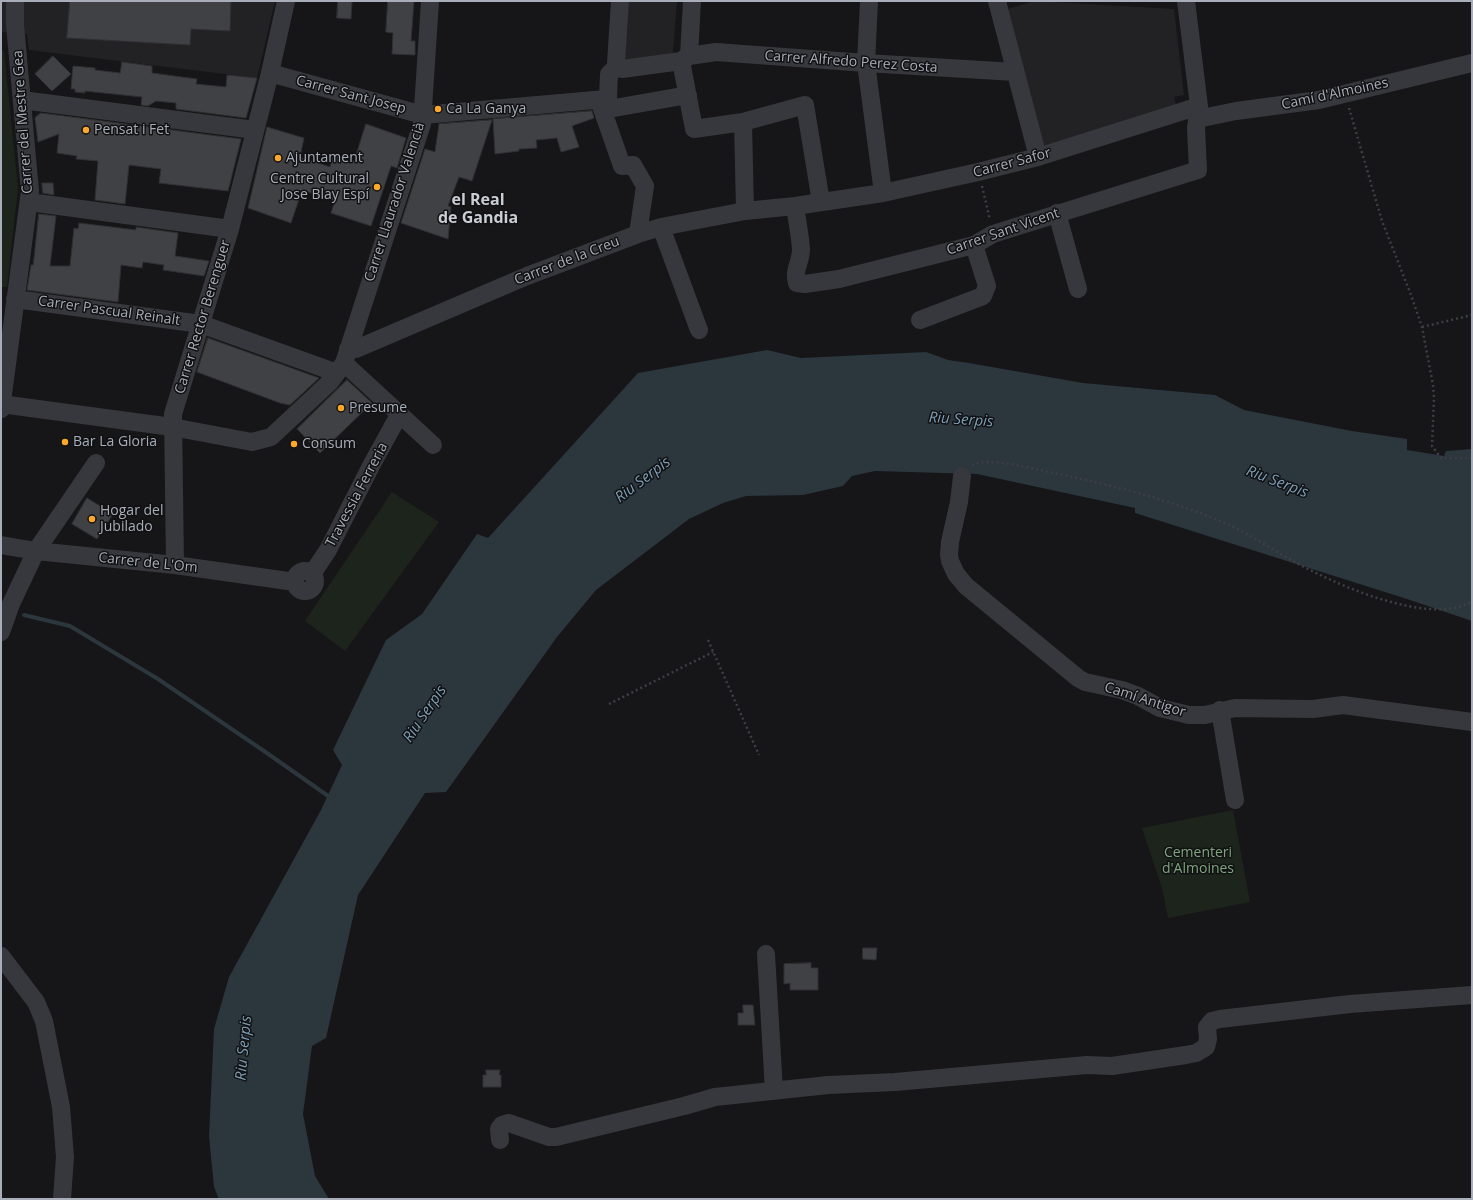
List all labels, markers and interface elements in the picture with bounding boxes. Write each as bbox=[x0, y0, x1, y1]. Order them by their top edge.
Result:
street label: Carrer Alfredo Perez Costa bbox=[764, 48, 938, 76]
street label: Carrer del Mestre Gea bbox=[10, 50, 36, 194]
street label: Carrer Sant Josep bbox=[294, 72, 408, 118]
street label: Camí d'Almoines bbox=[1280, 74, 1390, 114]
place label: Ca La Ganya bbox=[446, 101, 526, 117]
marker: Ca La Ganya bbox=[433, 104, 443, 114]
street label: Carrer Llaurador Valencià bbox=[361, 120, 429, 284]
place label: Pensat i Fet bbox=[94, 122, 169, 138]
marker: Pensat i Fet bbox=[81, 125, 91, 135]
street label: Carrer Safor bbox=[971, 145, 1053, 181]
place label: Ajuntament bbox=[286, 150, 363, 166]
marker: Ajuntament bbox=[273, 153, 283, 163]
place label: Centre Cultural Jose Blay Espí bbox=[270, 171, 369, 204]
marker: Centre Cultural Jose Blay Espí bbox=[372, 182, 382, 192]
district label: el Real de Gandia bbox=[438, 190, 518, 228]
street label: Carrer Sant Vicent bbox=[945, 205, 1061, 259]
street label: Carrer de la Creu bbox=[512, 233, 622, 289]
street label: Carrer Rector Berenguer bbox=[172, 238, 234, 396]
street label: Carrer Pascual Reinalt bbox=[37, 293, 181, 329]
place label: Presume bbox=[349, 400, 407, 416]
marker: Presume bbox=[336, 403, 346, 413]
water label: Riu Serpis bbox=[928, 409, 994, 431]
place label: Bar La Gloria bbox=[73, 434, 157, 450]
place label: Consum bbox=[302, 436, 356, 452]
marker: Bar La Gloria bbox=[60, 437, 70, 447]
marker: Consum bbox=[289, 439, 299, 449]
street label: Travessia Ferreria bbox=[322, 440, 392, 550]
water label: Riu Serpis bbox=[612, 453, 674, 507]
water label: Riu Serpis bbox=[1244, 462, 1310, 502]
place label: Hogar del Jubilado bbox=[100, 503, 163, 536]
marker: Hogar del Jubilado bbox=[87, 514, 97, 524]
street label: Carrer de L'Om bbox=[98, 549, 198, 577]
street label: Camí Antigor bbox=[1102, 679, 1188, 721]
water label: Riu Serpis bbox=[399, 682, 451, 746]
park label: Cementeri d'Almoines bbox=[1162, 845, 1234, 878]
water label: Riu Serpis bbox=[232, 1015, 256, 1081]

